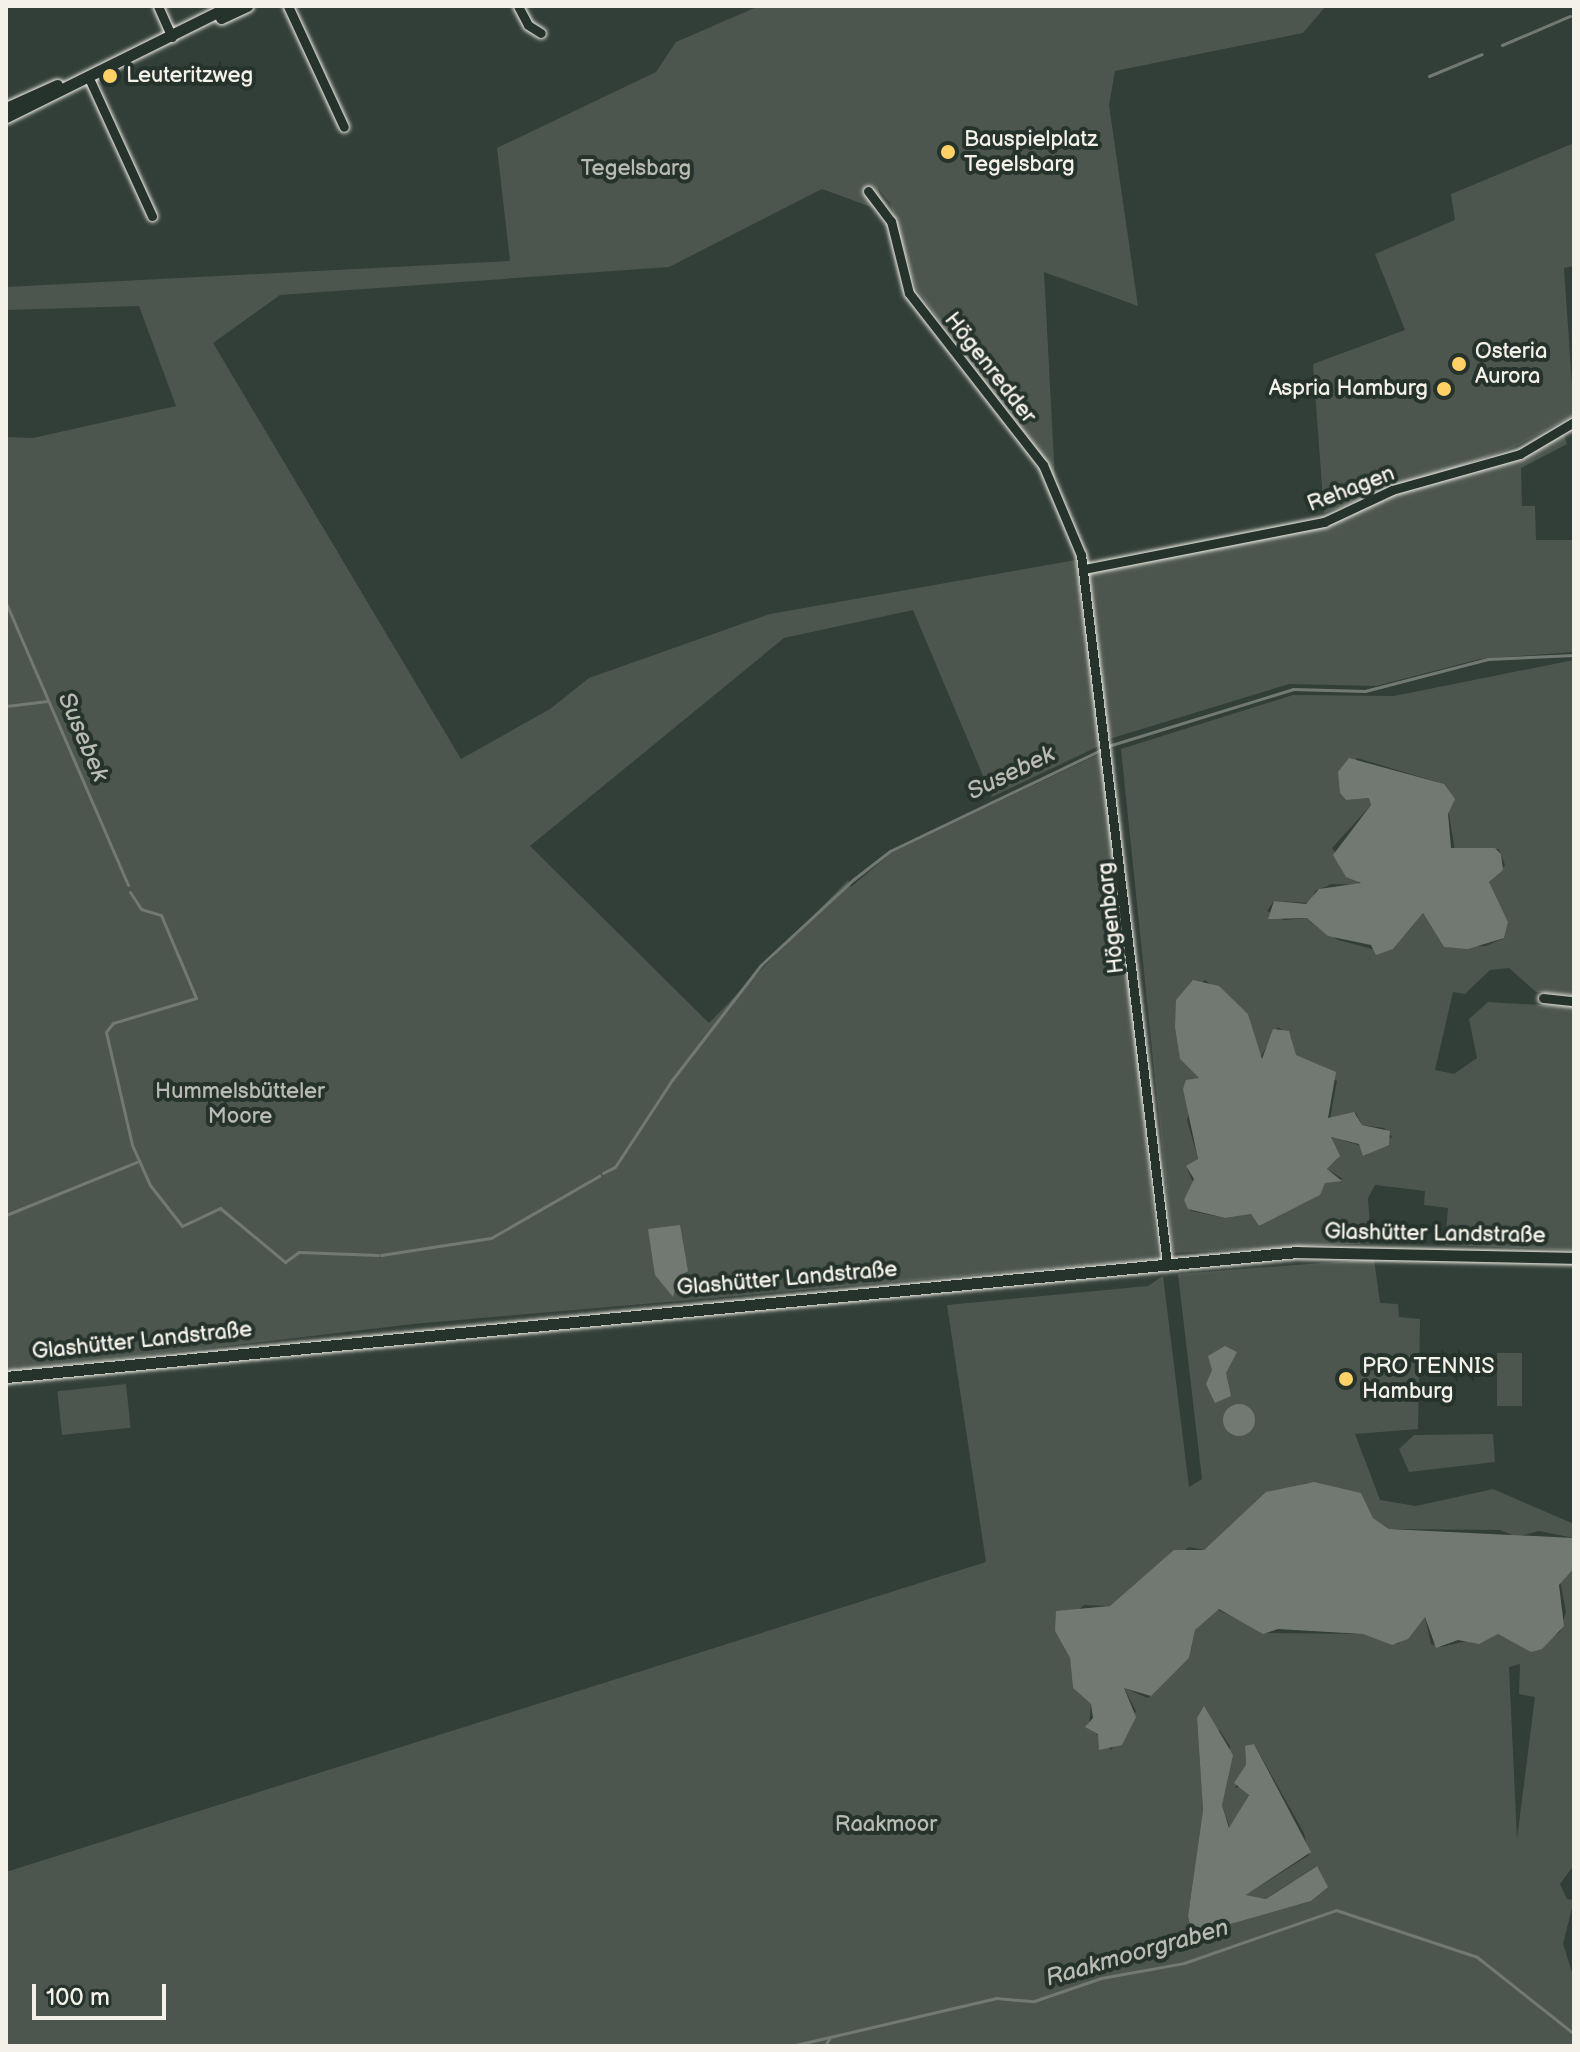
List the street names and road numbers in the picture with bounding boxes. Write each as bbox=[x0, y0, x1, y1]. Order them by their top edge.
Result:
street label: Högenredder bbox=[939, 307, 1041, 429]
street label: Rehagen bbox=[1304, 460, 1398, 518]
street label: Högenbarg bbox=[1092, 861, 1130, 975]
street label: Glashütter Landstraße bbox=[1324, 1219, 1546, 1249]
street label: Glashütter Landstraße bbox=[676, 1256, 898, 1302]
street label: Glashütter Landstraße bbox=[31, 1316, 253, 1366]

